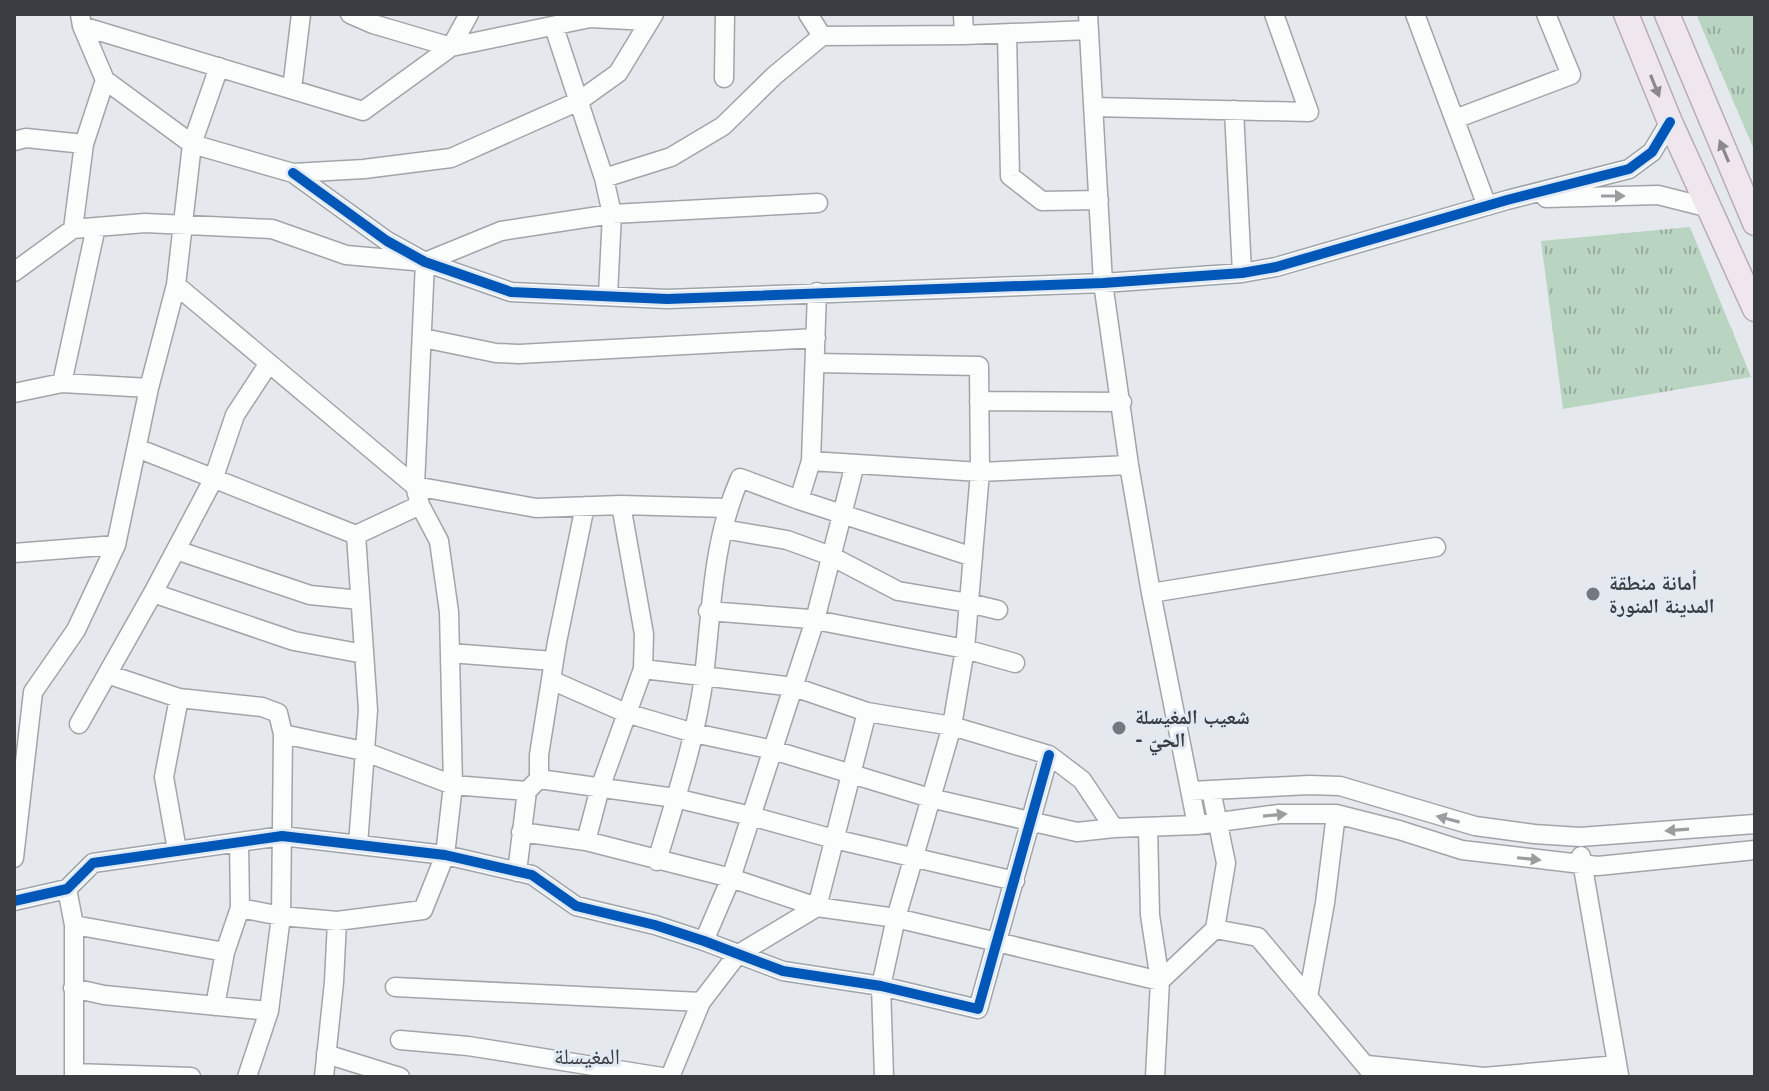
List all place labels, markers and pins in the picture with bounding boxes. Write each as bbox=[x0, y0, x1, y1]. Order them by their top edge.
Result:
place label: أمانة منطقة المدينة المنورة bbox=[1609, 569, 1715, 618]
marker: أمانة منطقة المدينة المنورة bbox=[1584, 585, 1602, 603]
place label: شعيب المغيسلة - الحيّ bbox=[1135, 704, 1250, 755]
marker: شعيب المغيسلة - الحيّ bbox=[1110, 719, 1128, 737]

